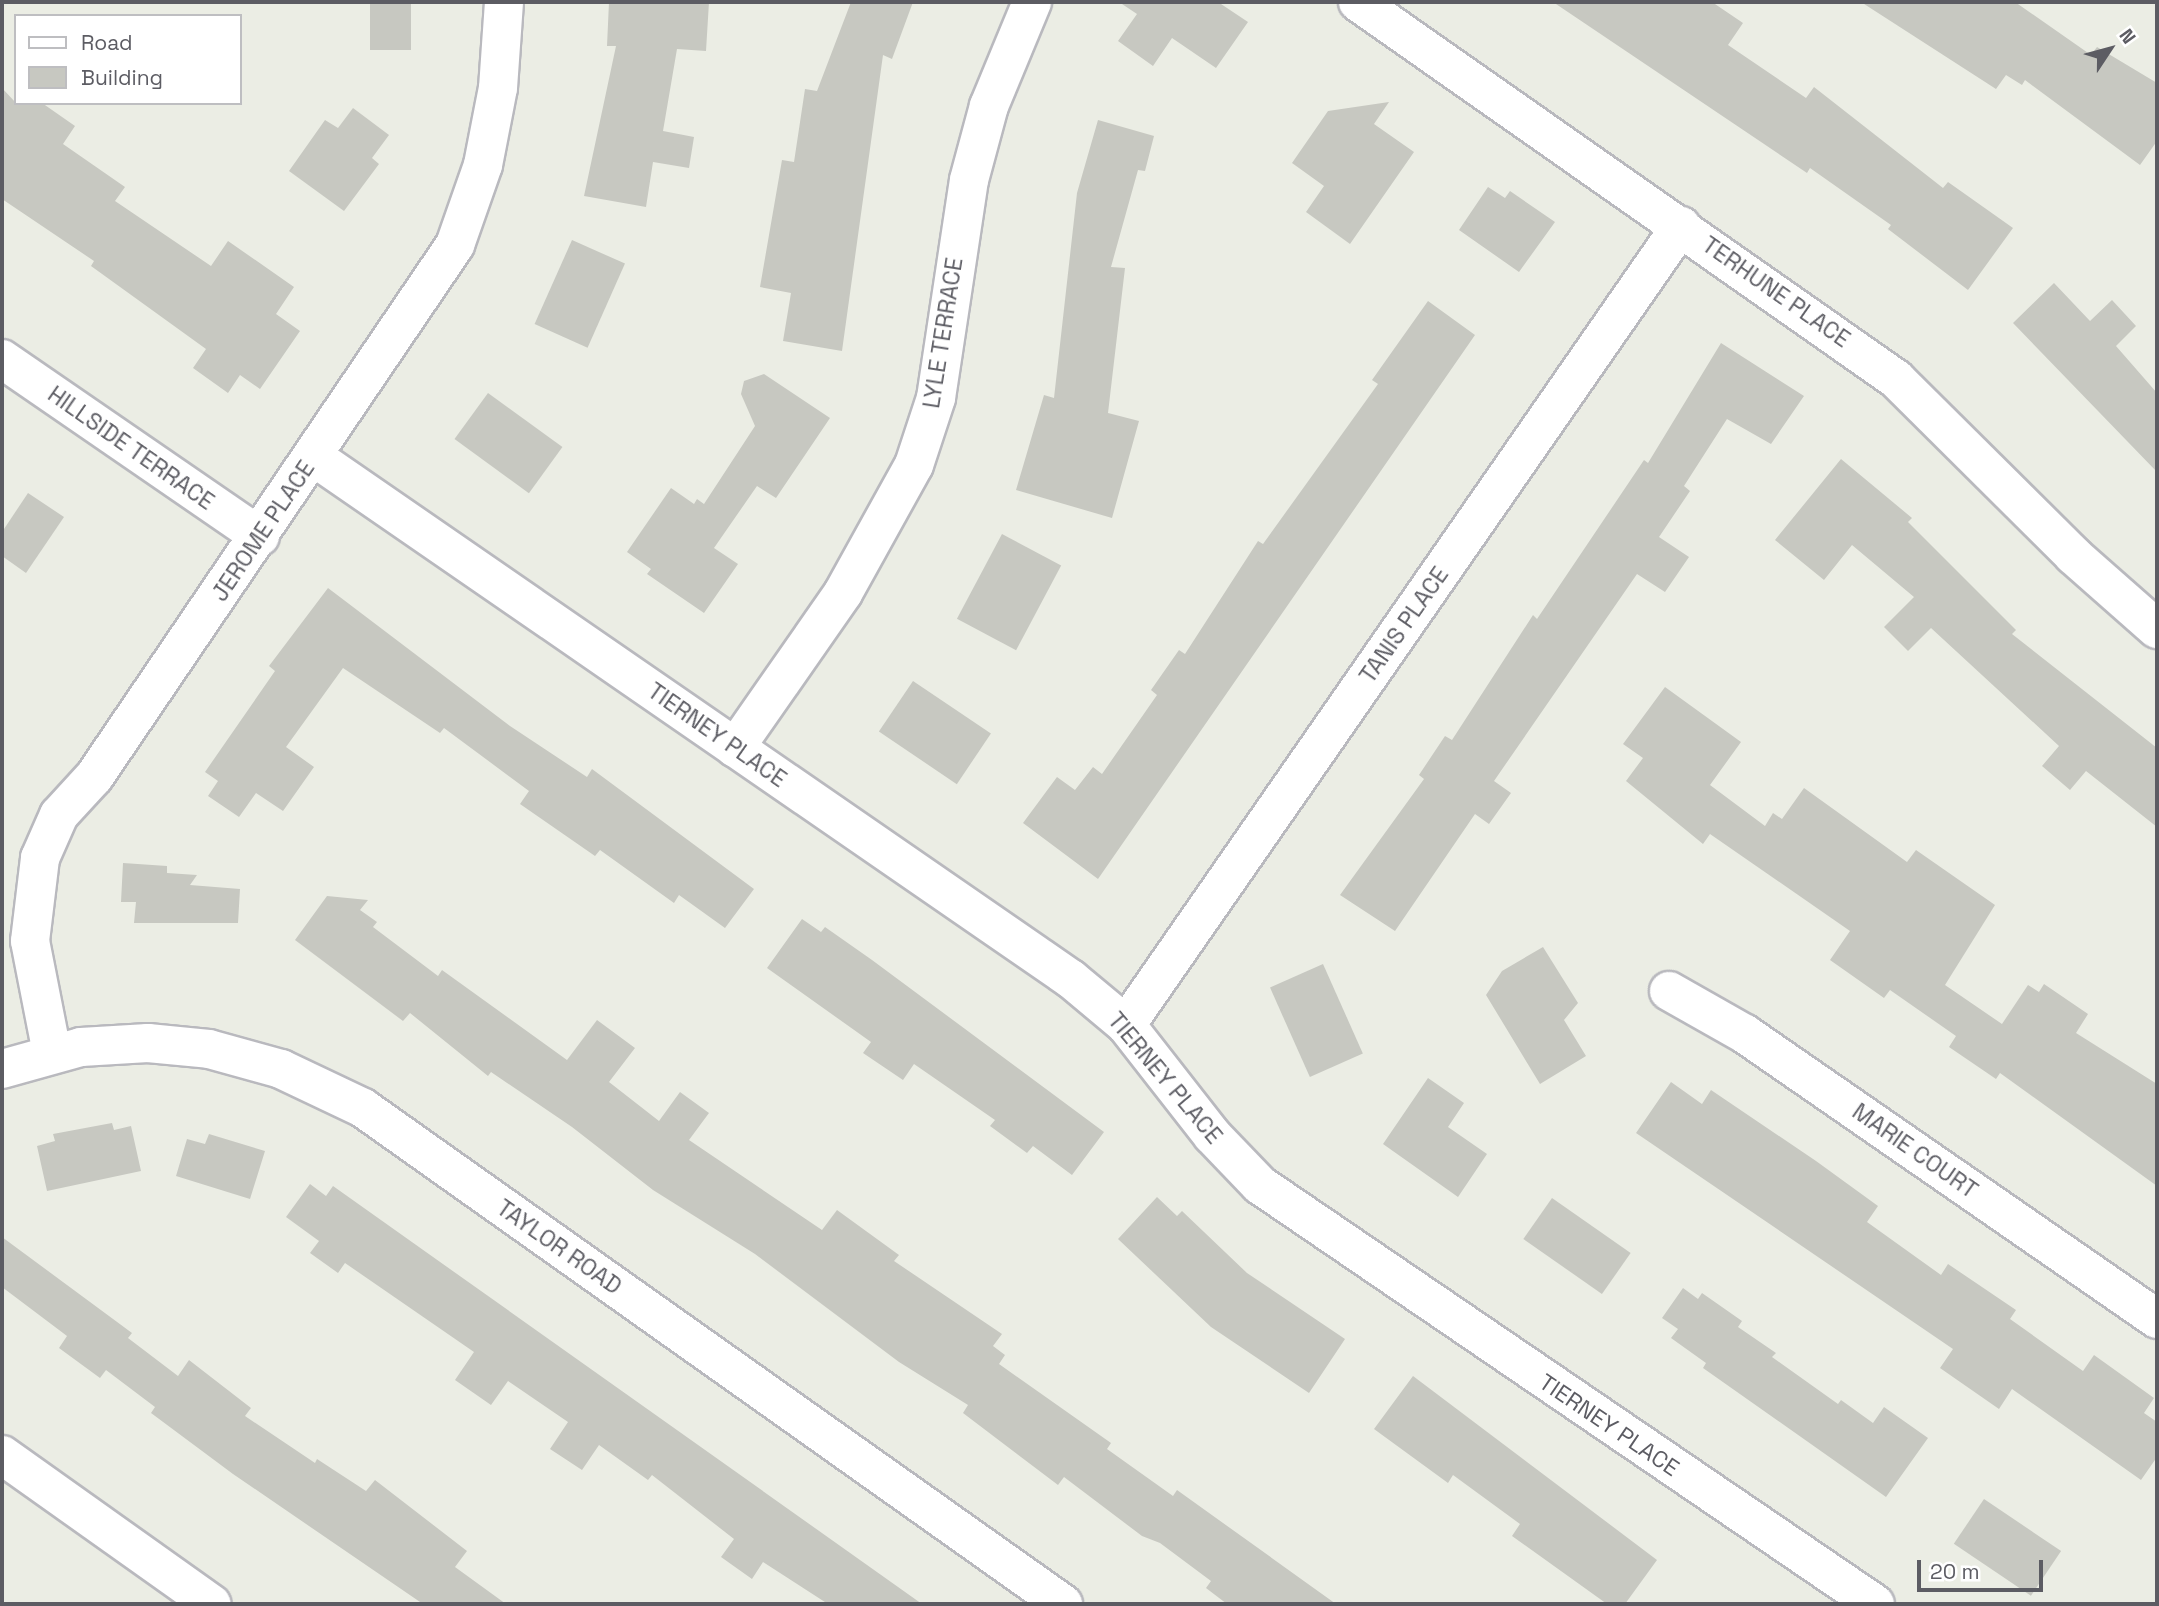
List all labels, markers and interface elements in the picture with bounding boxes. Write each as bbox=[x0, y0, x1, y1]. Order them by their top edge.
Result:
legend bbox=[14, 14, 242, 105]
north arrow bbox=[2075, 14, 2145, 84]
text: N bbox=[2114, 24, 2141, 49]
text: Road bbox=[81, 29, 133, 56]
text: Building bbox=[81, 64, 163, 91]
street label: TERHUNE PLACE bbox=[1697, 231, 1855, 353]
street label: LYLE TERRACE bbox=[917, 255, 969, 411]
street label: HILLSIDE TERRACE bbox=[42, 380, 220, 516]
street label: JEROME PLACE bbox=[206, 455, 320, 607]
street label: TANIS PLACE bbox=[1354, 562, 1454, 688]
street label: TIERNEY PLACE bbox=[642, 677, 792, 793]
street label: TIERNEY PLACE bbox=[1102, 1007, 1228, 1149]
street label: MARIE COURT bbox=[1847, 1098, 1983, 1204]
street label: TAYLOR ROAD bbox=[491, 1194, 627, 1300]
street label: TIERNEY PLACE bbox=[1534, 1368, 1684, 1482]
scale bar bbox=[1921, 1546, 2047, 1590]
text: 20 m bbox=[1930, 1558, 1980, 1585]

